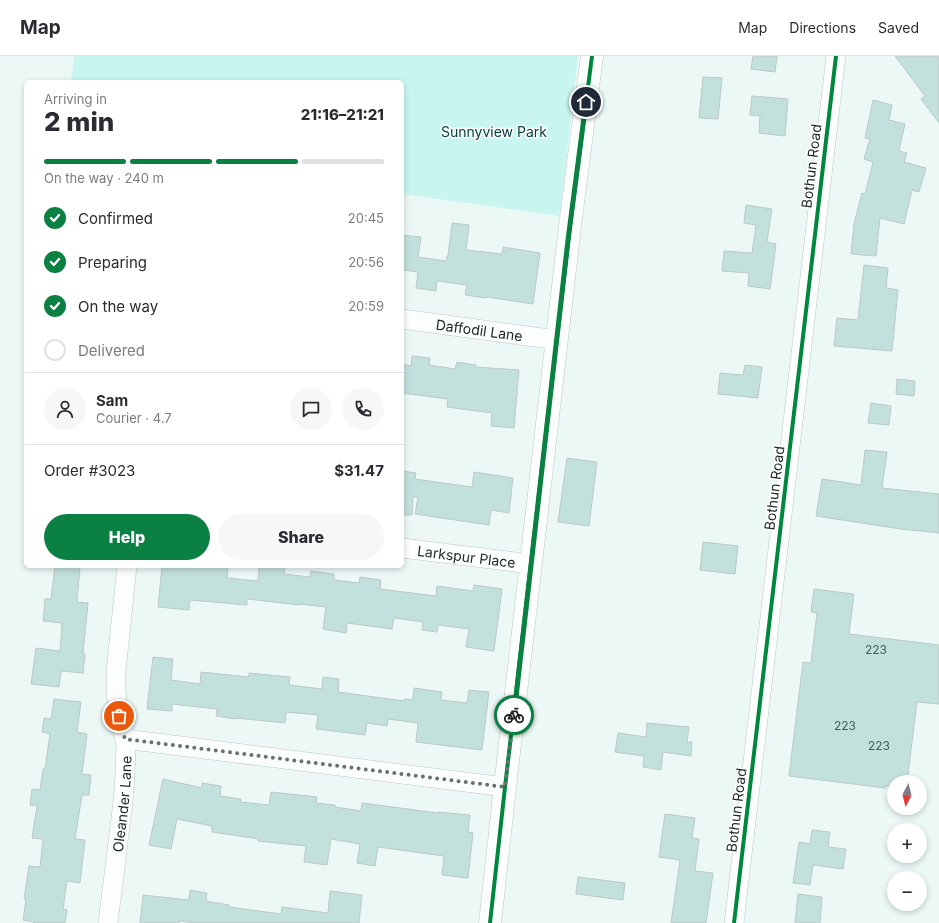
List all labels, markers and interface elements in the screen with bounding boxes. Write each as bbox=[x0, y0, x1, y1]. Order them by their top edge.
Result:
text: Map bbox=[20, 16, 61, 39]
text: Map bbox=[738, 19, 767, 36]
text: Directions bbox=[789, 19, 856, 36]
text: Saved bbox=[878, 19, 919, 36]
pin bbox=[569, 85, 603, 119]
text: Arriving in bbox=[44, 91, 107, 107]
icon: home bbox=[575, 91, 597, 113]
text: 21:16–21:21 bbox=[301, 105, 384, 124]
text: 2 min bbox=[44, 106, 114, 137]
park label: Sunnyview Park bbox=[441, 123, 547, 140]
street label: Bothun Road bbox=[797, 123, 825, 209]
text: On the way · 240 m bbox=[44, 170, 164, 186]
icon: check bbox=[44, 207, 66, 229]
text: Confirmed bbox=[78, 209, 153, 228]
text: 20:45 bbox=[348, 210, 384, 226]
icon: check bbox=[44, 251, 66, 273]
text: Preparing bbox=[78, 253, 147, 272]
text: 20:56 bbox=[348, 254, 384, 270]
icon: check bbox=[44, 295, 66, 317]
text: On the way bbox=[78, 297, 158, 316]
text: 20:59 bbox=[348, 298, 384, 314]
street label: Daffodil Lane bbox=[435, 315, 524, 344]
text: Delivered bbox=[78, 341, 145, 360]
button: person bbox=[44, 388, 86, 430]
button: chat bbox=[290, 388, 332, 430]
button: phone bbox=[342, 388, 384, 430]
text: Sam bbox=[96, 391, 128, 410]
text: Courier · 4.7 bbox=[96, 410, 172, 426]
street label: Bothun Road bbox=[760, 445, 788, 531]
text: Order #3023 bbox=[44, 461, 135, 480]
text: $31.47 bbox=[334, 461, 384, 480]
button: Help bbox=[44, 514, 210, 560]
button: Share bbox=[218, 514, 384, 560]
street label: Larkspur Place bbox=[416, 541, 517, 571]
house number: 223 bbox=[865, 642, 887, 657]
courier bbox=[494, 695, 534, 735]
pin bbox=[102, 699, 136, 733]
icon: bike bbox=[503, 704, 525, 726]
icon: bag bbox=[108, 705, 130, 727]
house number: 223 bbox=[834, 718, 856, 733]
house number: 223 bbox=[868, 738, 890, 753]
street label: Oleander Lane bbox=[108, 755, 134, 853]
street label: Bothun Road bbox=[722, 767, 750, 853]
north arrow bbox=[887, 775, 927, 815]
map controls bbox=[887, 775, 927, 911]
button: + bbox=[887, 823, 927, 863]
button: − bbox=[887, 871, 927, 911]

